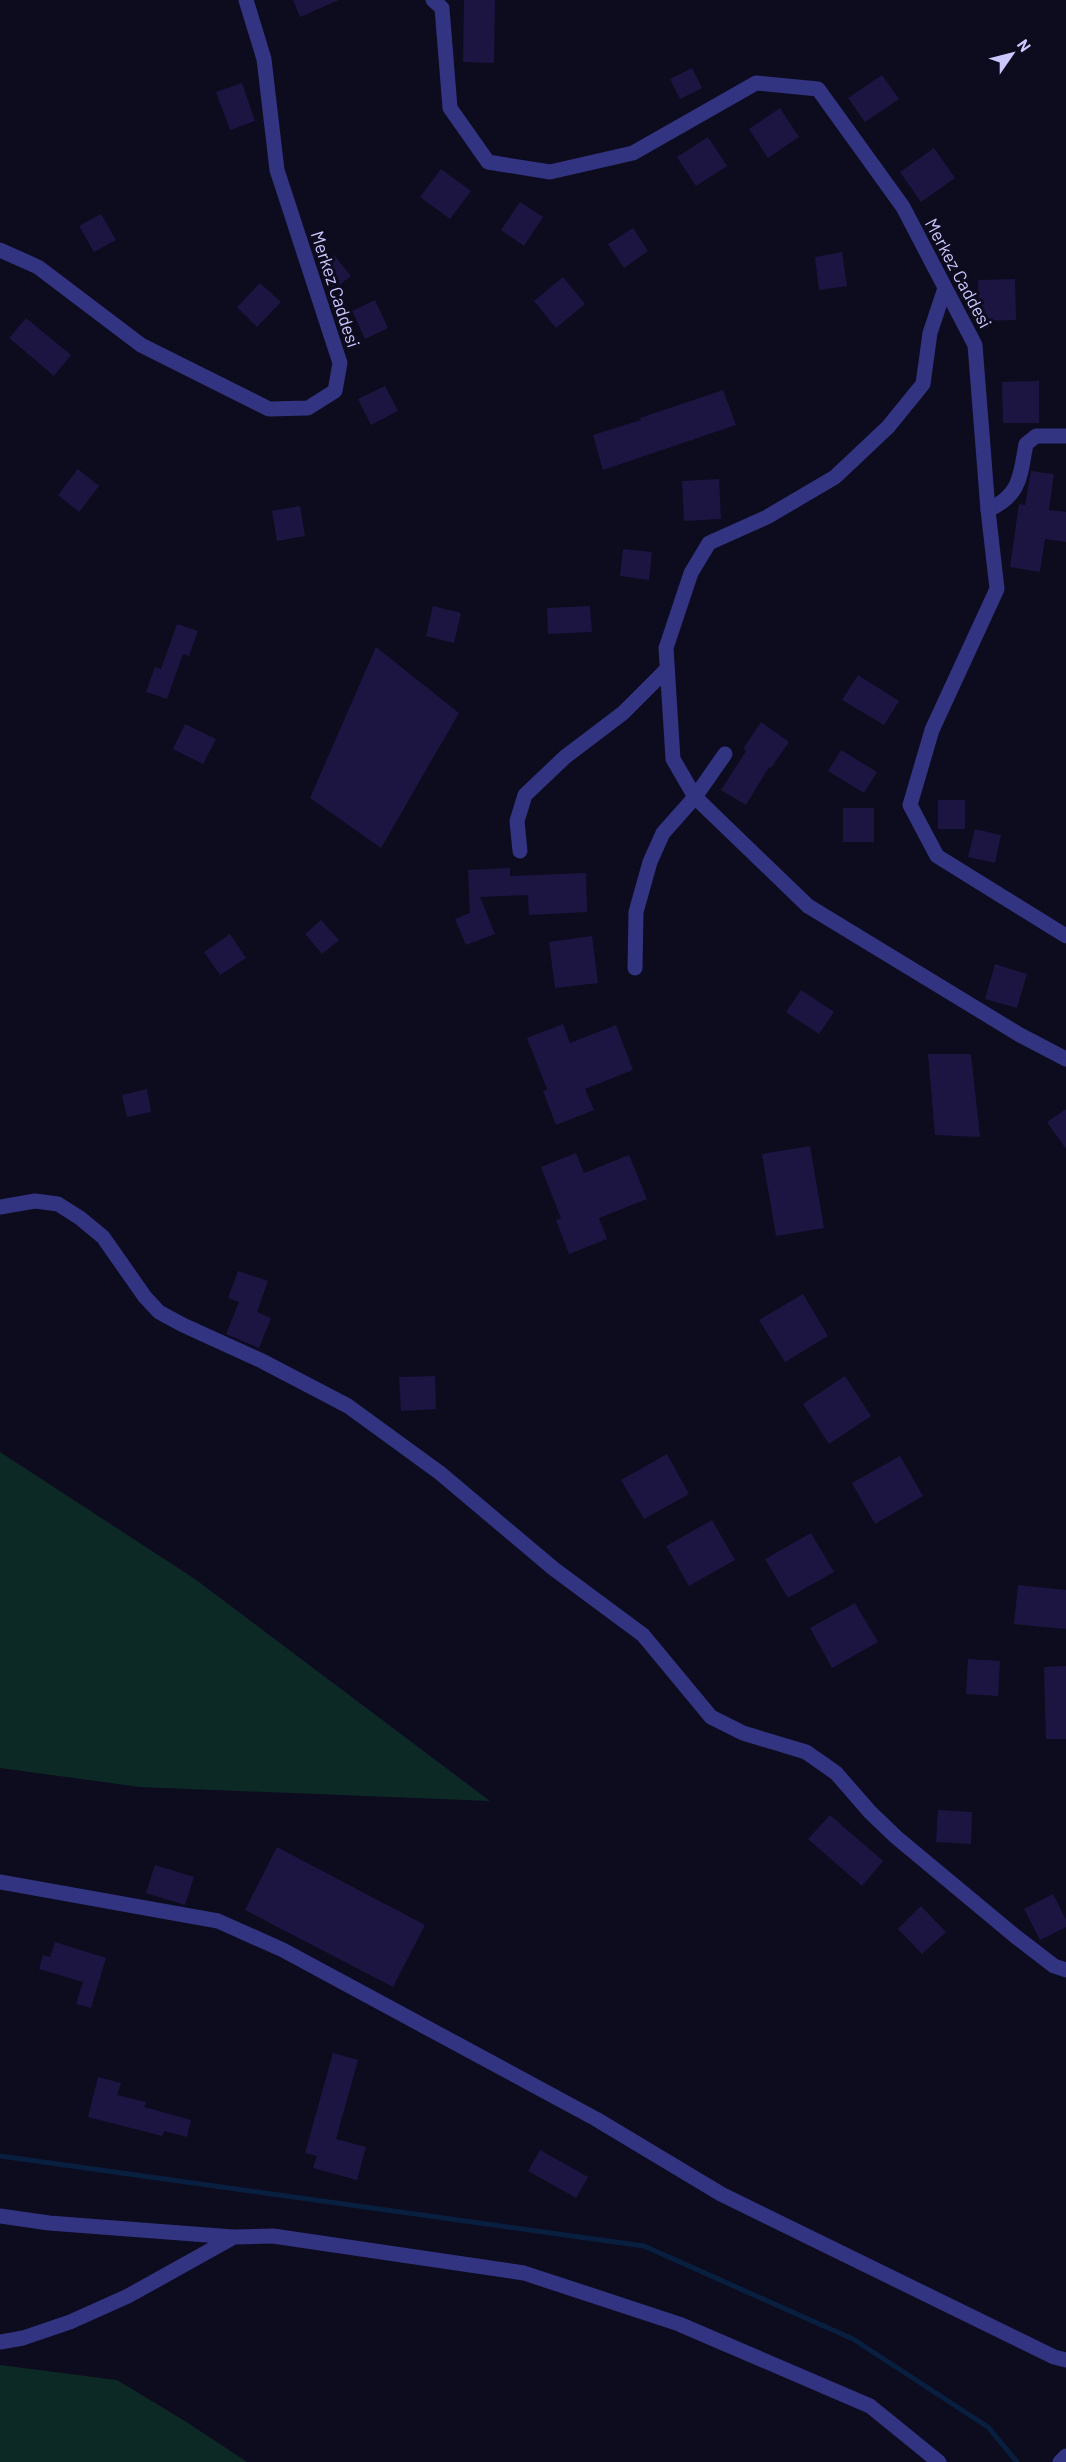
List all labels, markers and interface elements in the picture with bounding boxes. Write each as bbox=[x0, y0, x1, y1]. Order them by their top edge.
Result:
north arrow bbox=[982, 24, 1042, 84]
text: N bbox=[1014, 35, 1036, 55]
street label: Merkez Caddesi bbox=[921, 214, 997, 332]
street label: Merkez Caddesi bbox=[307, 228, 365, 350]

